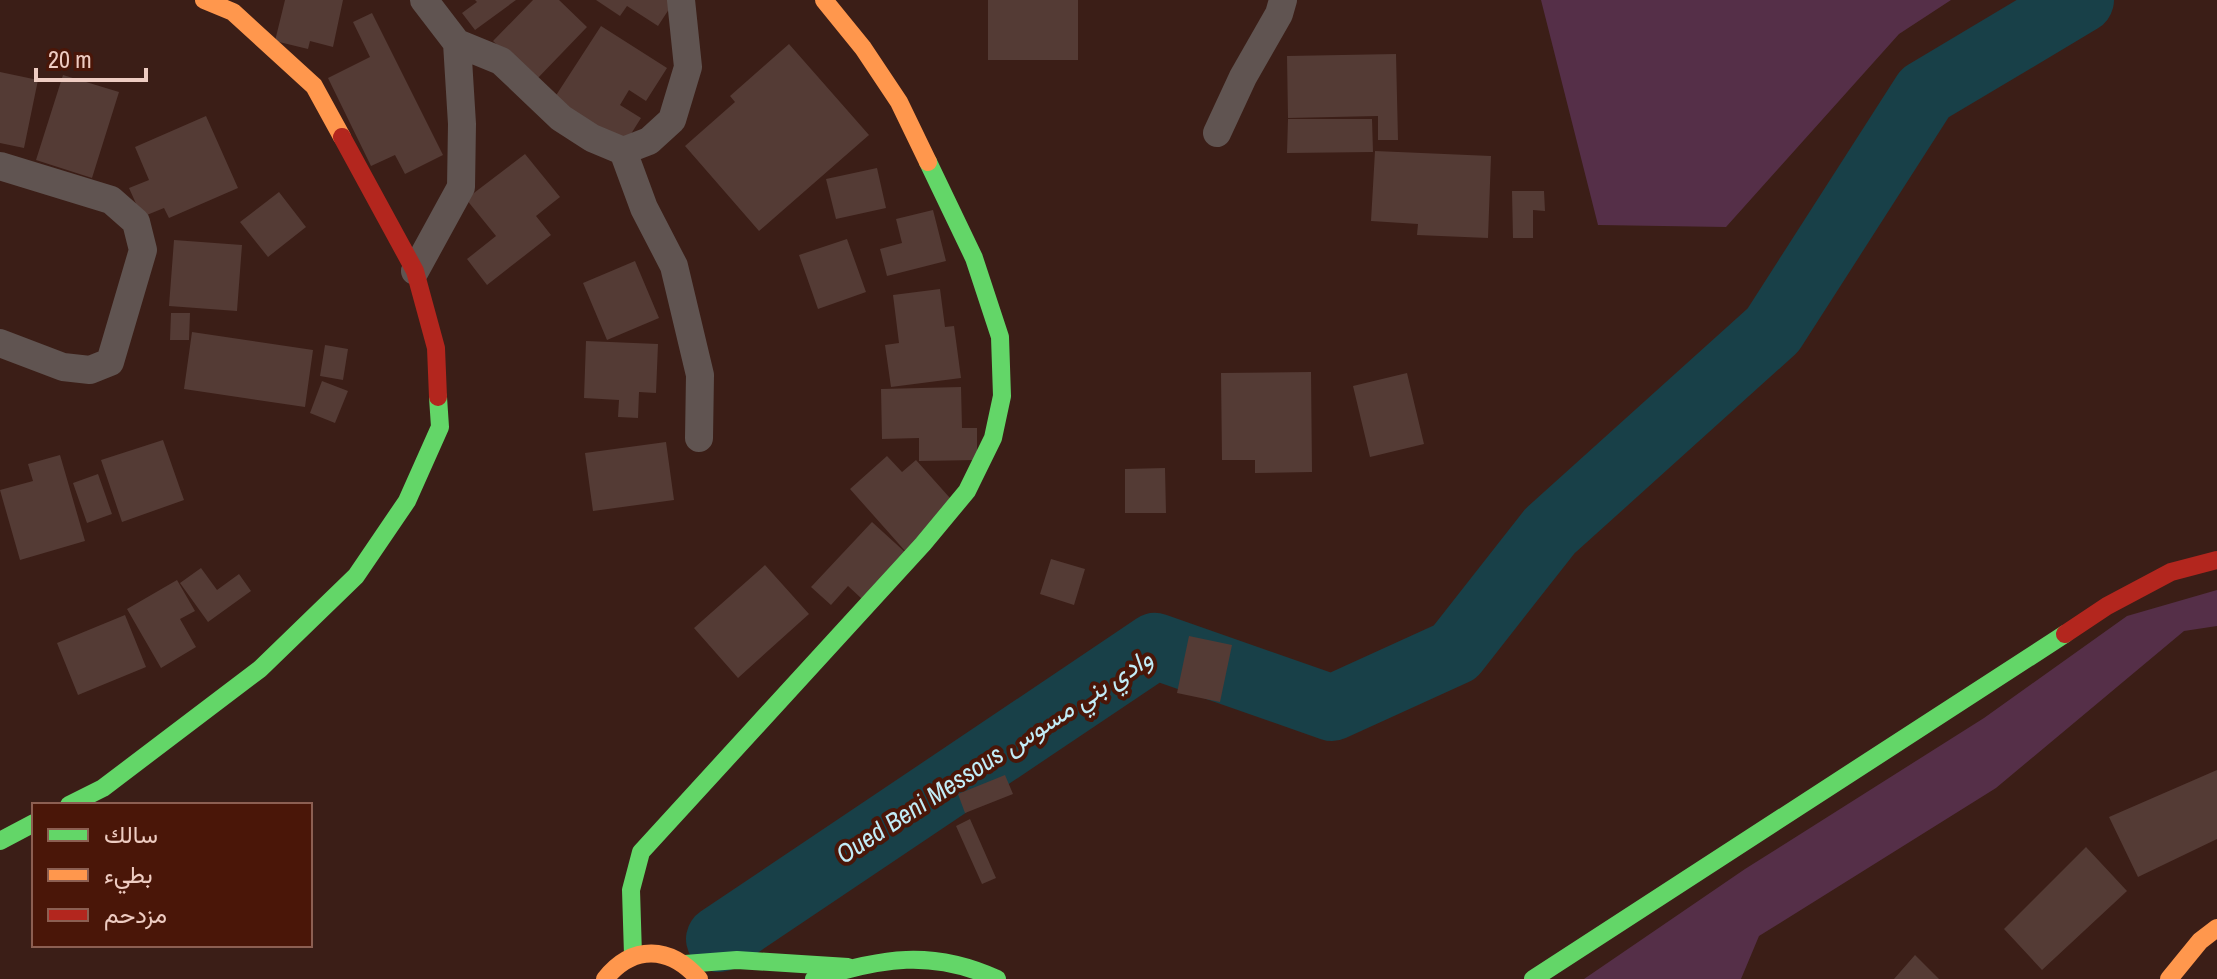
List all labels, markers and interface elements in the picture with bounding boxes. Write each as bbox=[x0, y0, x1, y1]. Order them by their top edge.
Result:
scale bar bbox=[36, 32, 146, 82]
text: 20 m bbox=[48, 43, 92, 75]
water label: Oued Beni Messous وادي بني مسوس bbox=[829, 640, 1161, 875]
legend bbox=[32, 803, 312, 947]
text: سالك bbox=[104, 818, 158, 850]
text: بطيء bbox=[104, 858, 153, 894]
text: مزدحم bbox=[104, 898, 167, 931]

